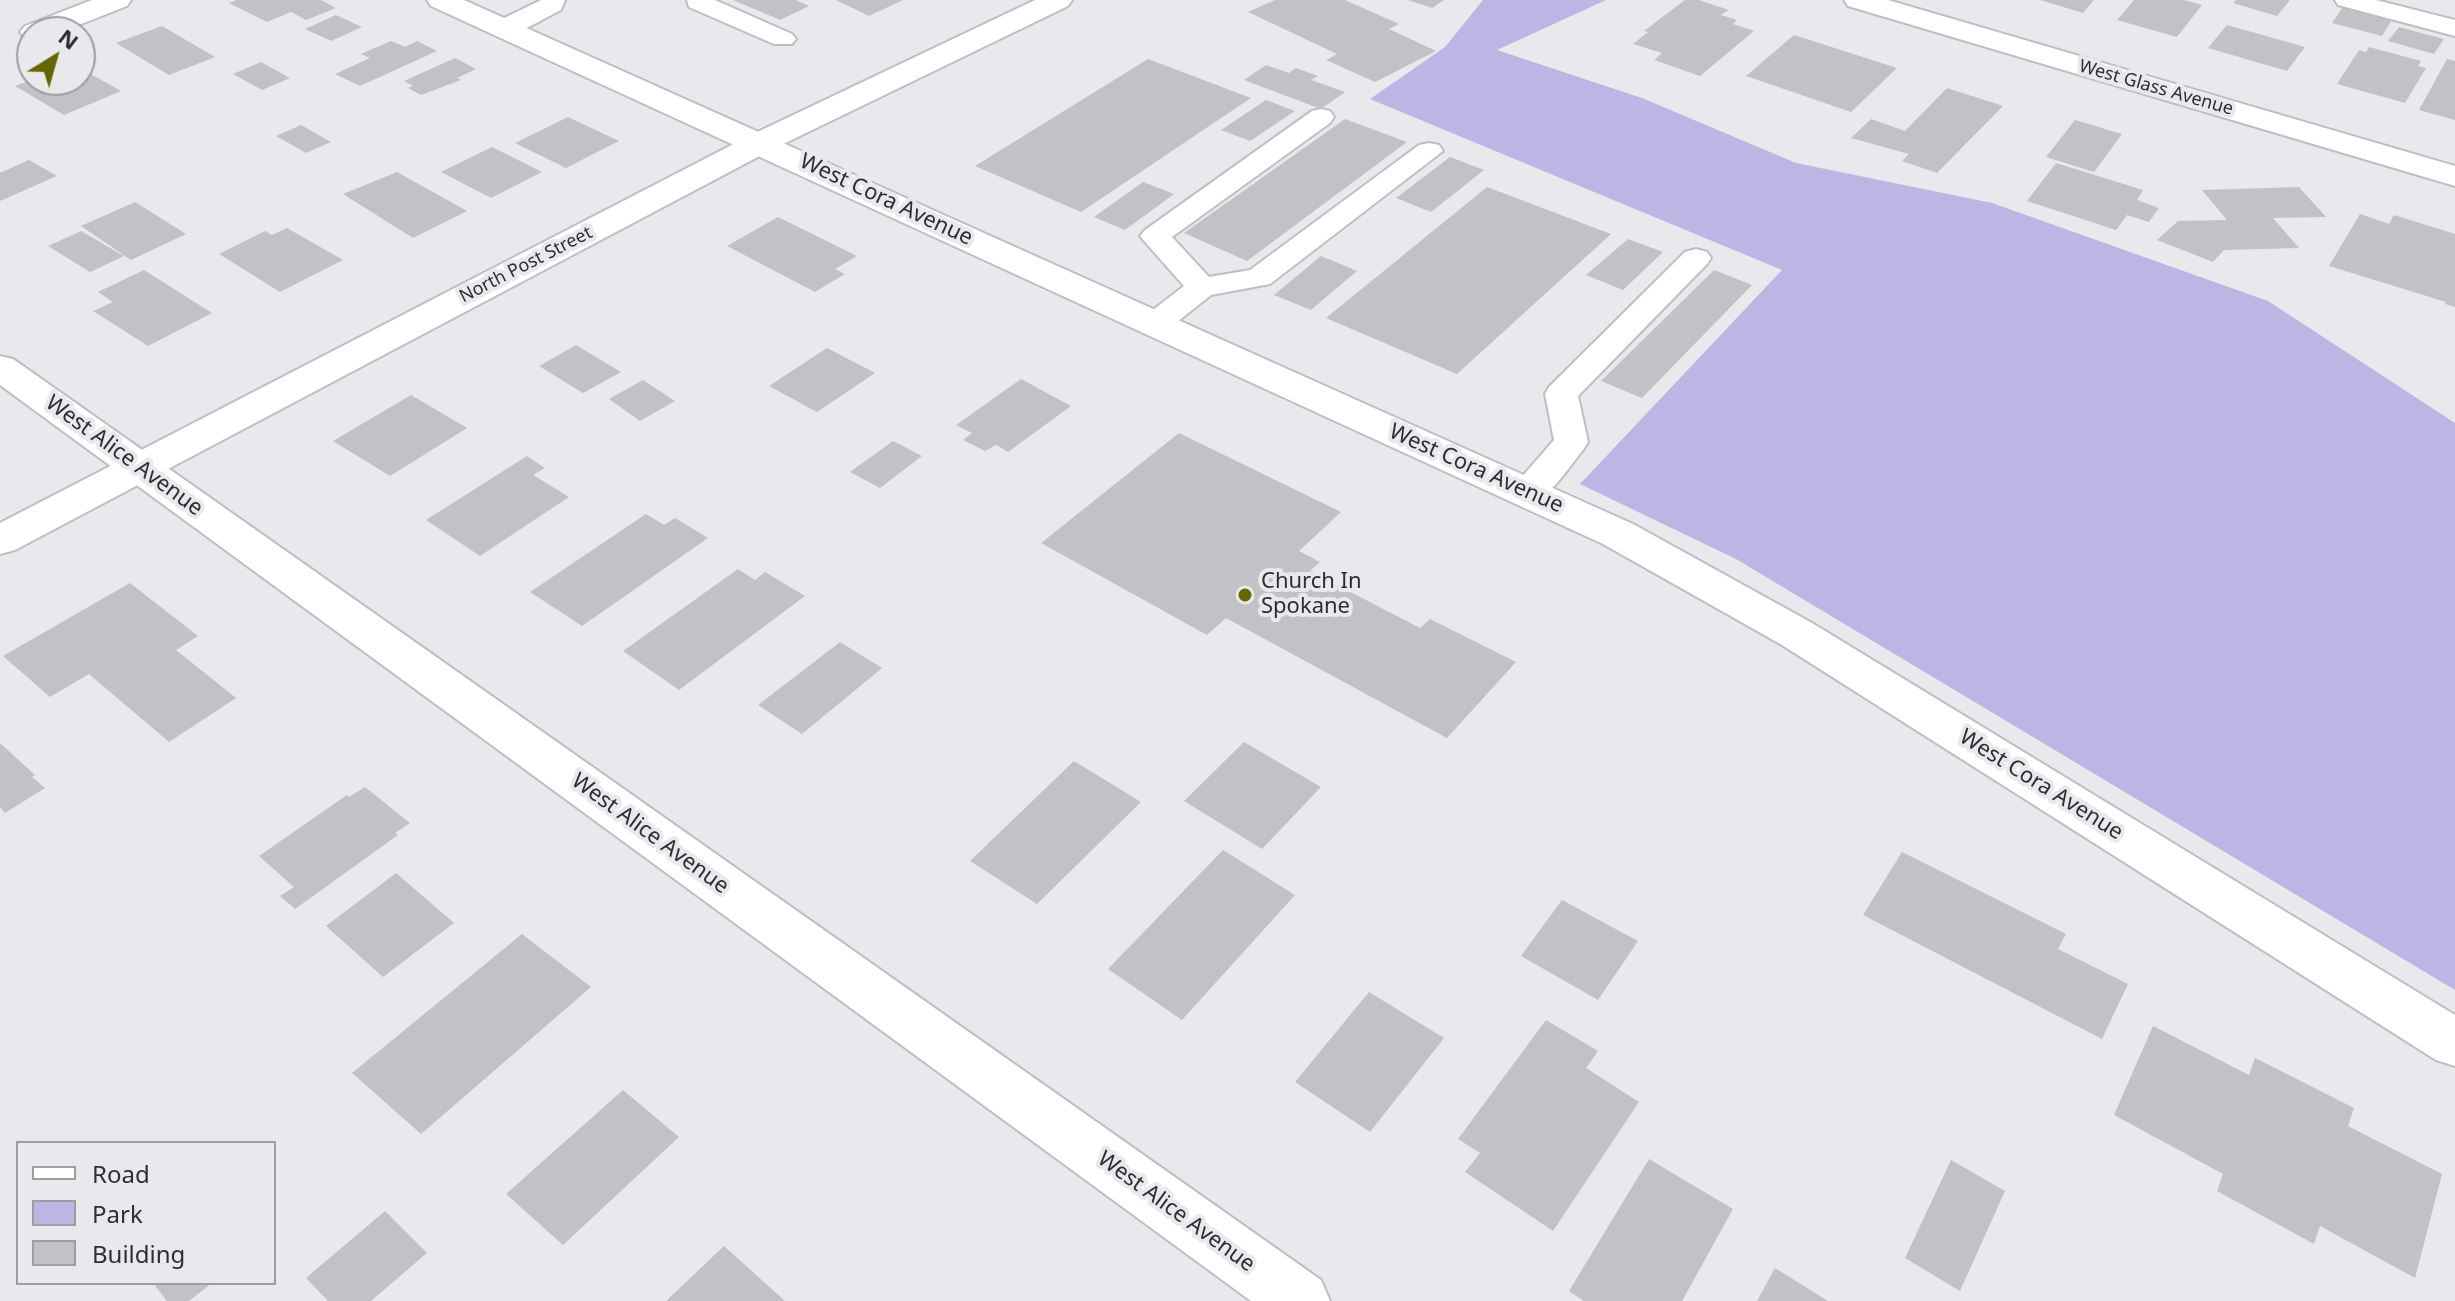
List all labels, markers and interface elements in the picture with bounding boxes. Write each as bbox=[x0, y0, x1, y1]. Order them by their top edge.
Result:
north arrow bbox=[16, 16, 96, 96]
text: N bbox=[53, 21, 85, 56]
street label: West Glass Avenue bbox=[2076, 56, 2236, 120]
street label: West Cora Avenue bbox=[795, 148, 977, 252]
street label: North Post Street bbox=[456, 222, 596, 308]
street label: West Alice Avenue bbox=[40, 390, 208, 522]
street label: West Cora Avenue bbox=[1385, 419, 1567, 519]
place label: Church In Spokane bbox=[1261, 569, 1362, 620]
marker: Church In Spokane bbox=[1236, 586, 1254, 604]
street label: West Cora Avenue bbox=[1954, 724, 2128, 846]
street label: West Alice Avenue bbox=[566, 768, 734, 900]
legend bbox=[16, 1141, 276, 1285]
street label: West Alice Avenue bbox=[1092, 1146, 1260, 1278]
text: Road bbox=[92, 1157, 150, 1190]
text: Park bbox=[92, 1197, 143, 1230]
text: Building bbox=[92, 1237, 185, 1270]

